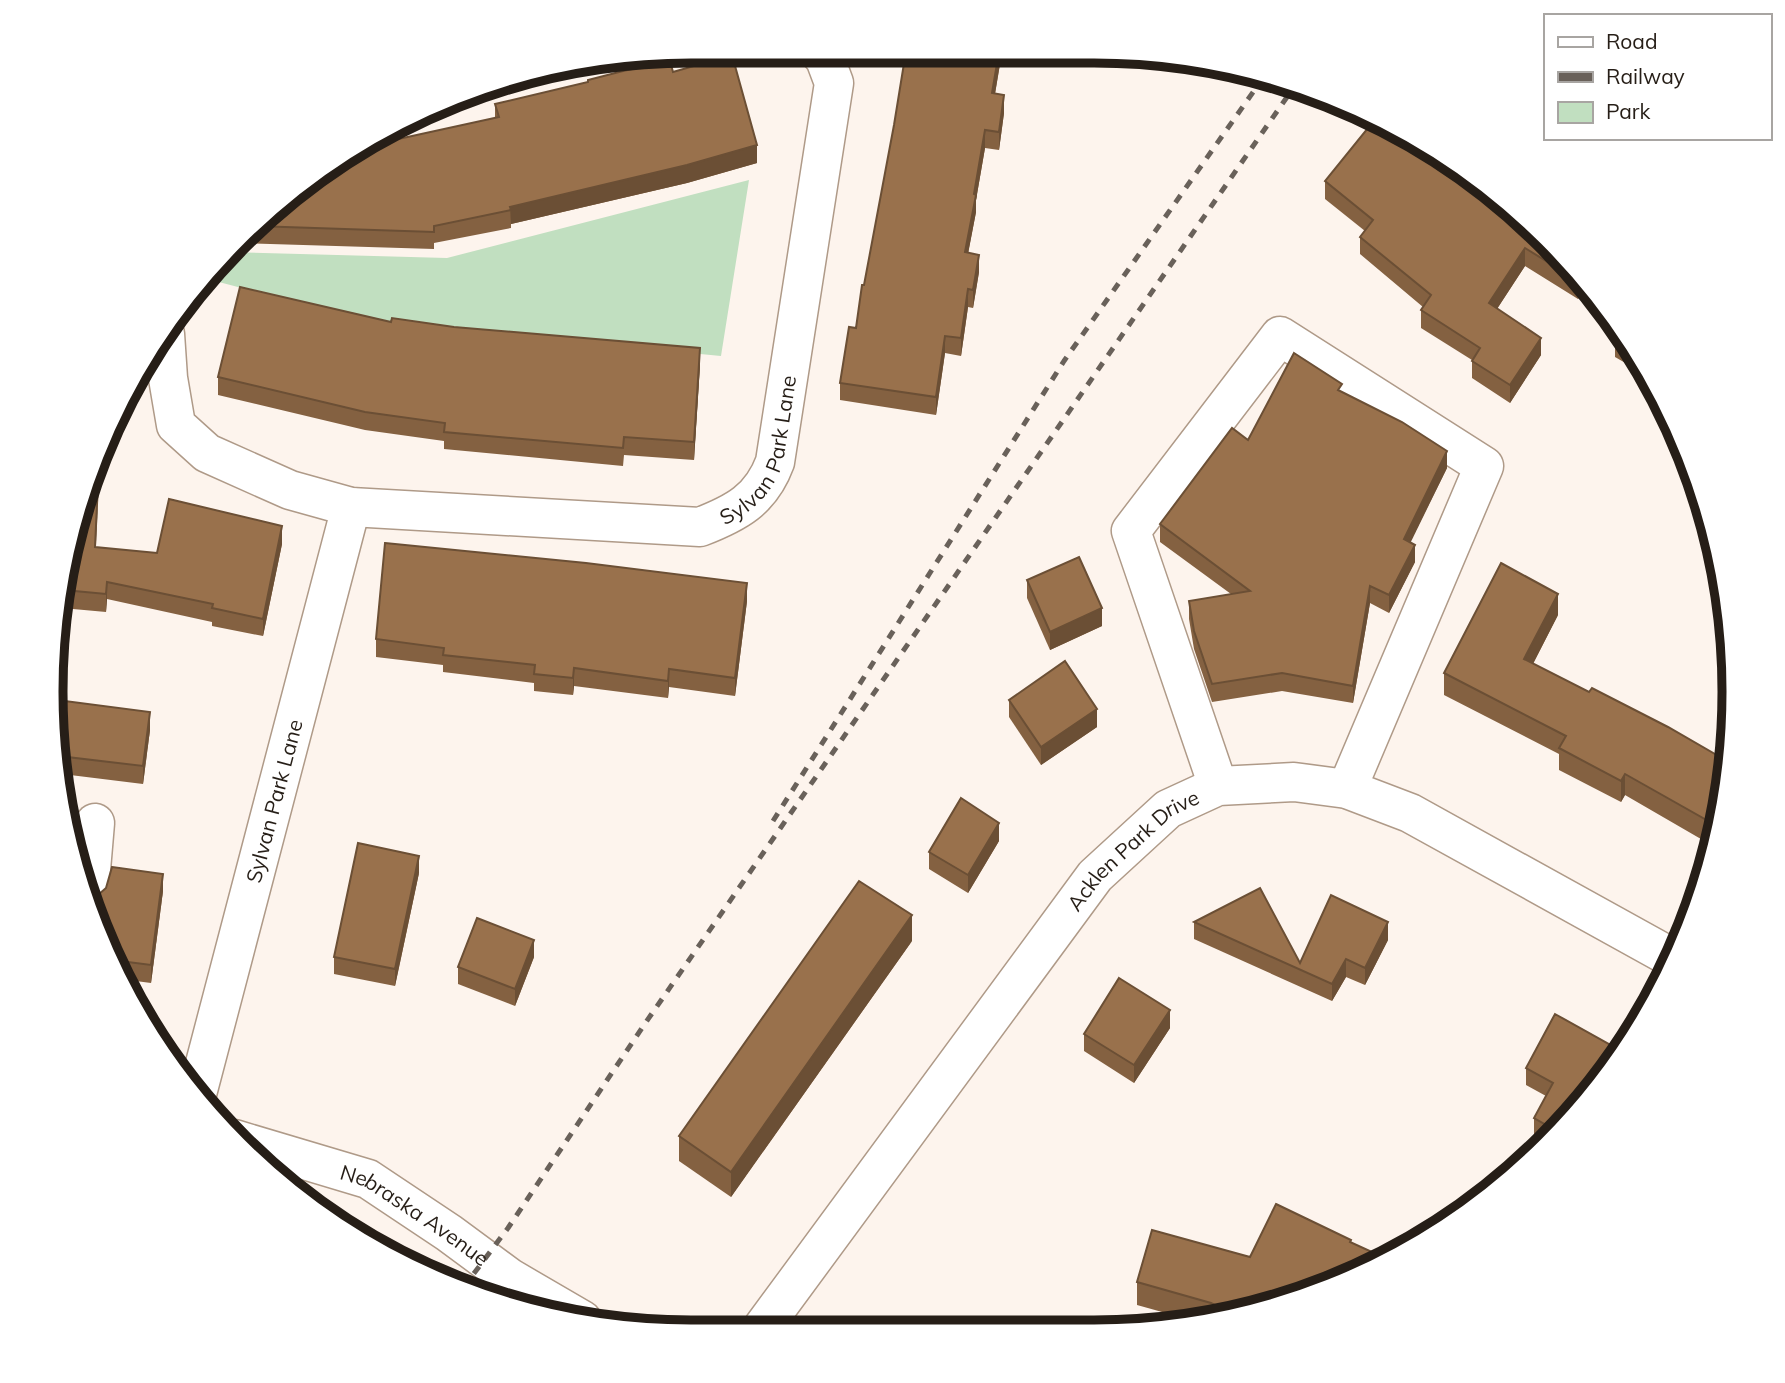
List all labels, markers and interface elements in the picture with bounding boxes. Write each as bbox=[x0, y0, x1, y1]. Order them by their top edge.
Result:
legend bbox=[1544, 14, 1771, 140]
text: Road bbox=[1606, 28, 1657, 54]
text: Railway bbox=[1606, 63, 1685, 89]
text: Park bbox=[1606, 98, 1650, 124]
street label: Sylvan Park Lane bbox=[715, 373, 801, 530]
street label: Sylvan Park Lane bbox=[240, 716, 308, 885]
street label: Acklen Park Drive bbox=[1061, 784, 1203, 916]
street label: Nebraska Avenue bbox=[337, 1159, 495, 1271]

